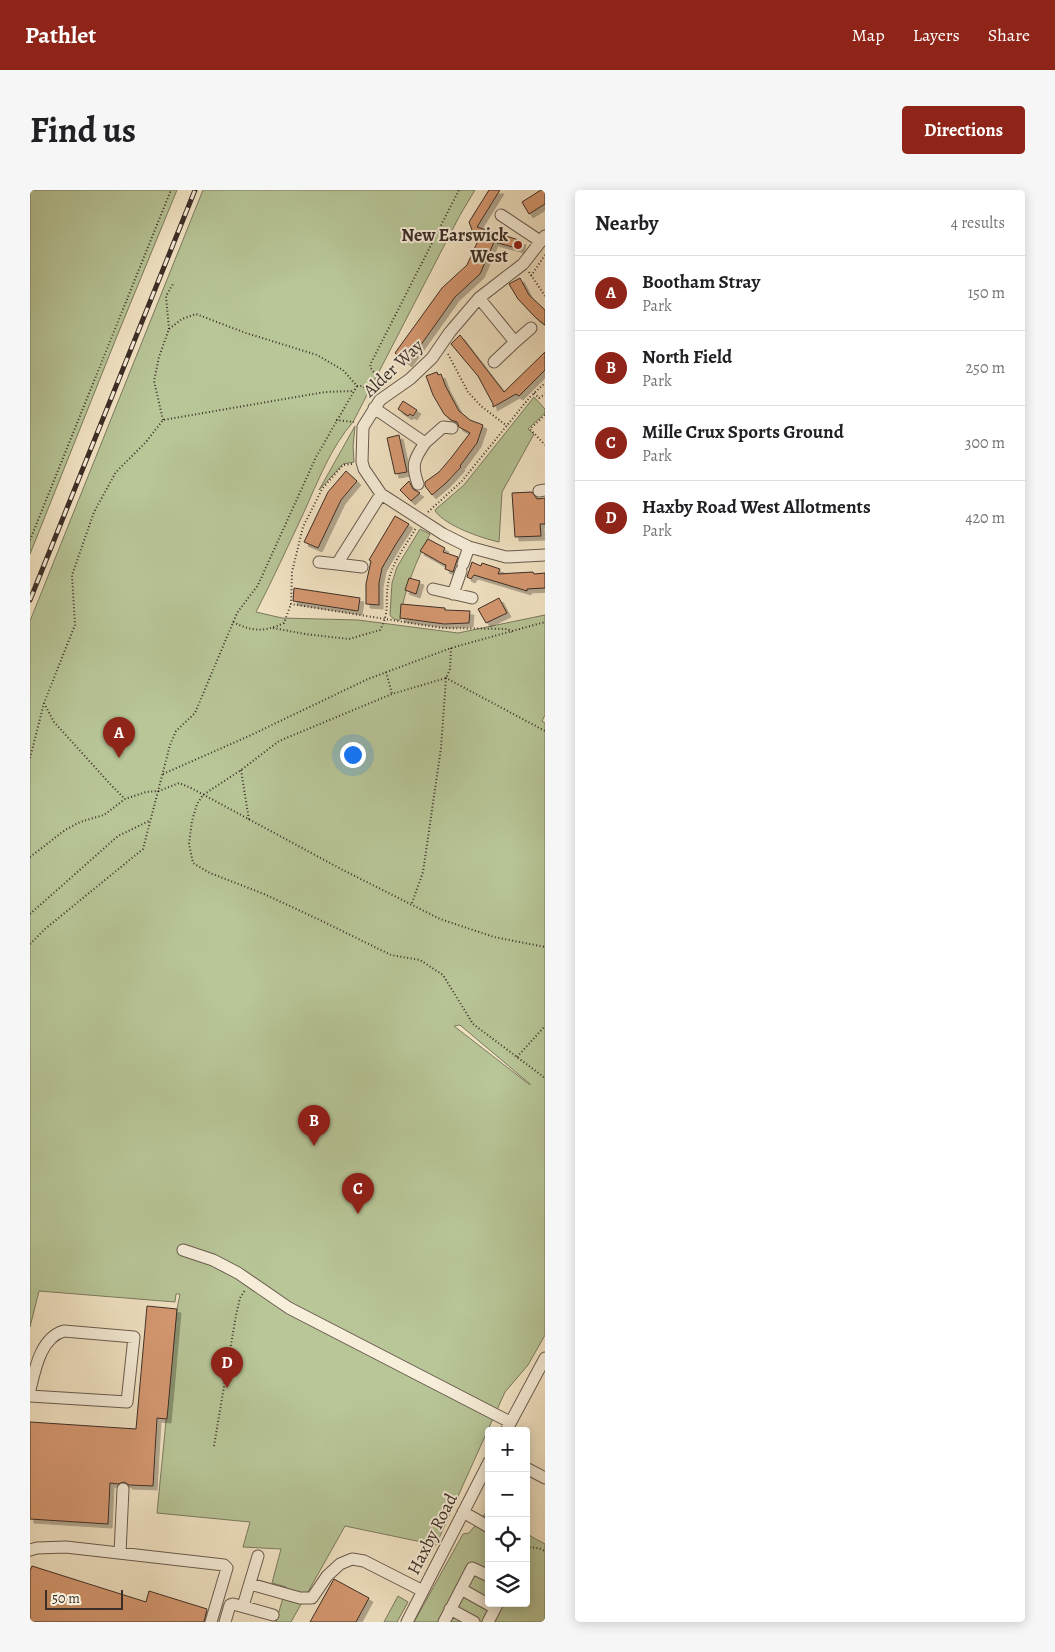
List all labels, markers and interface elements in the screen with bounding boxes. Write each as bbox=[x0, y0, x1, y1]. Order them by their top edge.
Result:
text: Pathlet bbox=[25, 19, 96, 51]
text: Map bbox=[852, 23, 885, 47]
text: Layers bbox=[913, 23, 960, 47]
text: Share bbox=[988, 23, 1030, 47]
text: Find us bbox=[30, 106, 136, 154]
button: Directions bbox=[902, 106, 1025, 154]
text: Nearby bbox=[595, 209, 658, 237]
text: 4 results bbox=[951, 212, 1005, 234]
place label: New Earswick West bbox=[401, 223, 509, 268]
marker: New Earswick West bbox=[512, 239, 524, 251]
text: Bootham Stray bbox=[642, 269, 760, 295]
text: A bbox=[606, 282, 616, 304]
text: 150 m bbox=[968, 282, 1005, 304]
text: Park bbox=[642, 295, 672, 317]
street label: Alder Way bbox=[357, 333, 429, 403]
text: North Field bbox=[642, 344, 732, 370]
text: B bbox=[606, 357, 616, 379]
text: 250 m bbox=[966, 357, 1005, 379]
text: Park bbox=[642, 370, 672, 392]
text: Mille Crux Sports Ground bbox=[642, 419, 844, 445]
text: C bbox=[606, 432, 616, 454]
text: 300 m bbox=[965, 432, 1005, 454]
text: Park bbox=[642, 445, 672, 467]
text: Haxby Road West Allotments bbox=[642, 494, 871, 520]
text: D bbox=[605, 507, 617, 529]
text: 420 m bbox=[965, 507, 1005, 529]
text: Park bbox=[642, 520, 672, 542]
pin: A bbox=[103, 717, 135, 758]
your location bbox=[340, 742, 366, 768]
pin: B bbox=[298, 1105, 330, 1146]
pin: C bbox=[342, 1173, 374, 1214]
pin: D bbox=[211, 1347, 243, 1388]
map controls bbox=[485, 1427, 530, 1607]
button: + bbox=[485, 1427, 530, 1472]
button: − bbox=[485, 1472, 530, 1517]
street label: Haxby Road bbox=[401, 1489, 463, 1579]
button: locate bbox=[485, 1517, 530, 1562]
button: layers bbox=[485, 1562, 530, 1607]
scale bar bbox=[45, 1587, 122, 1610]
text: 50 m bbox=[52, 1589, 80, 1608]

